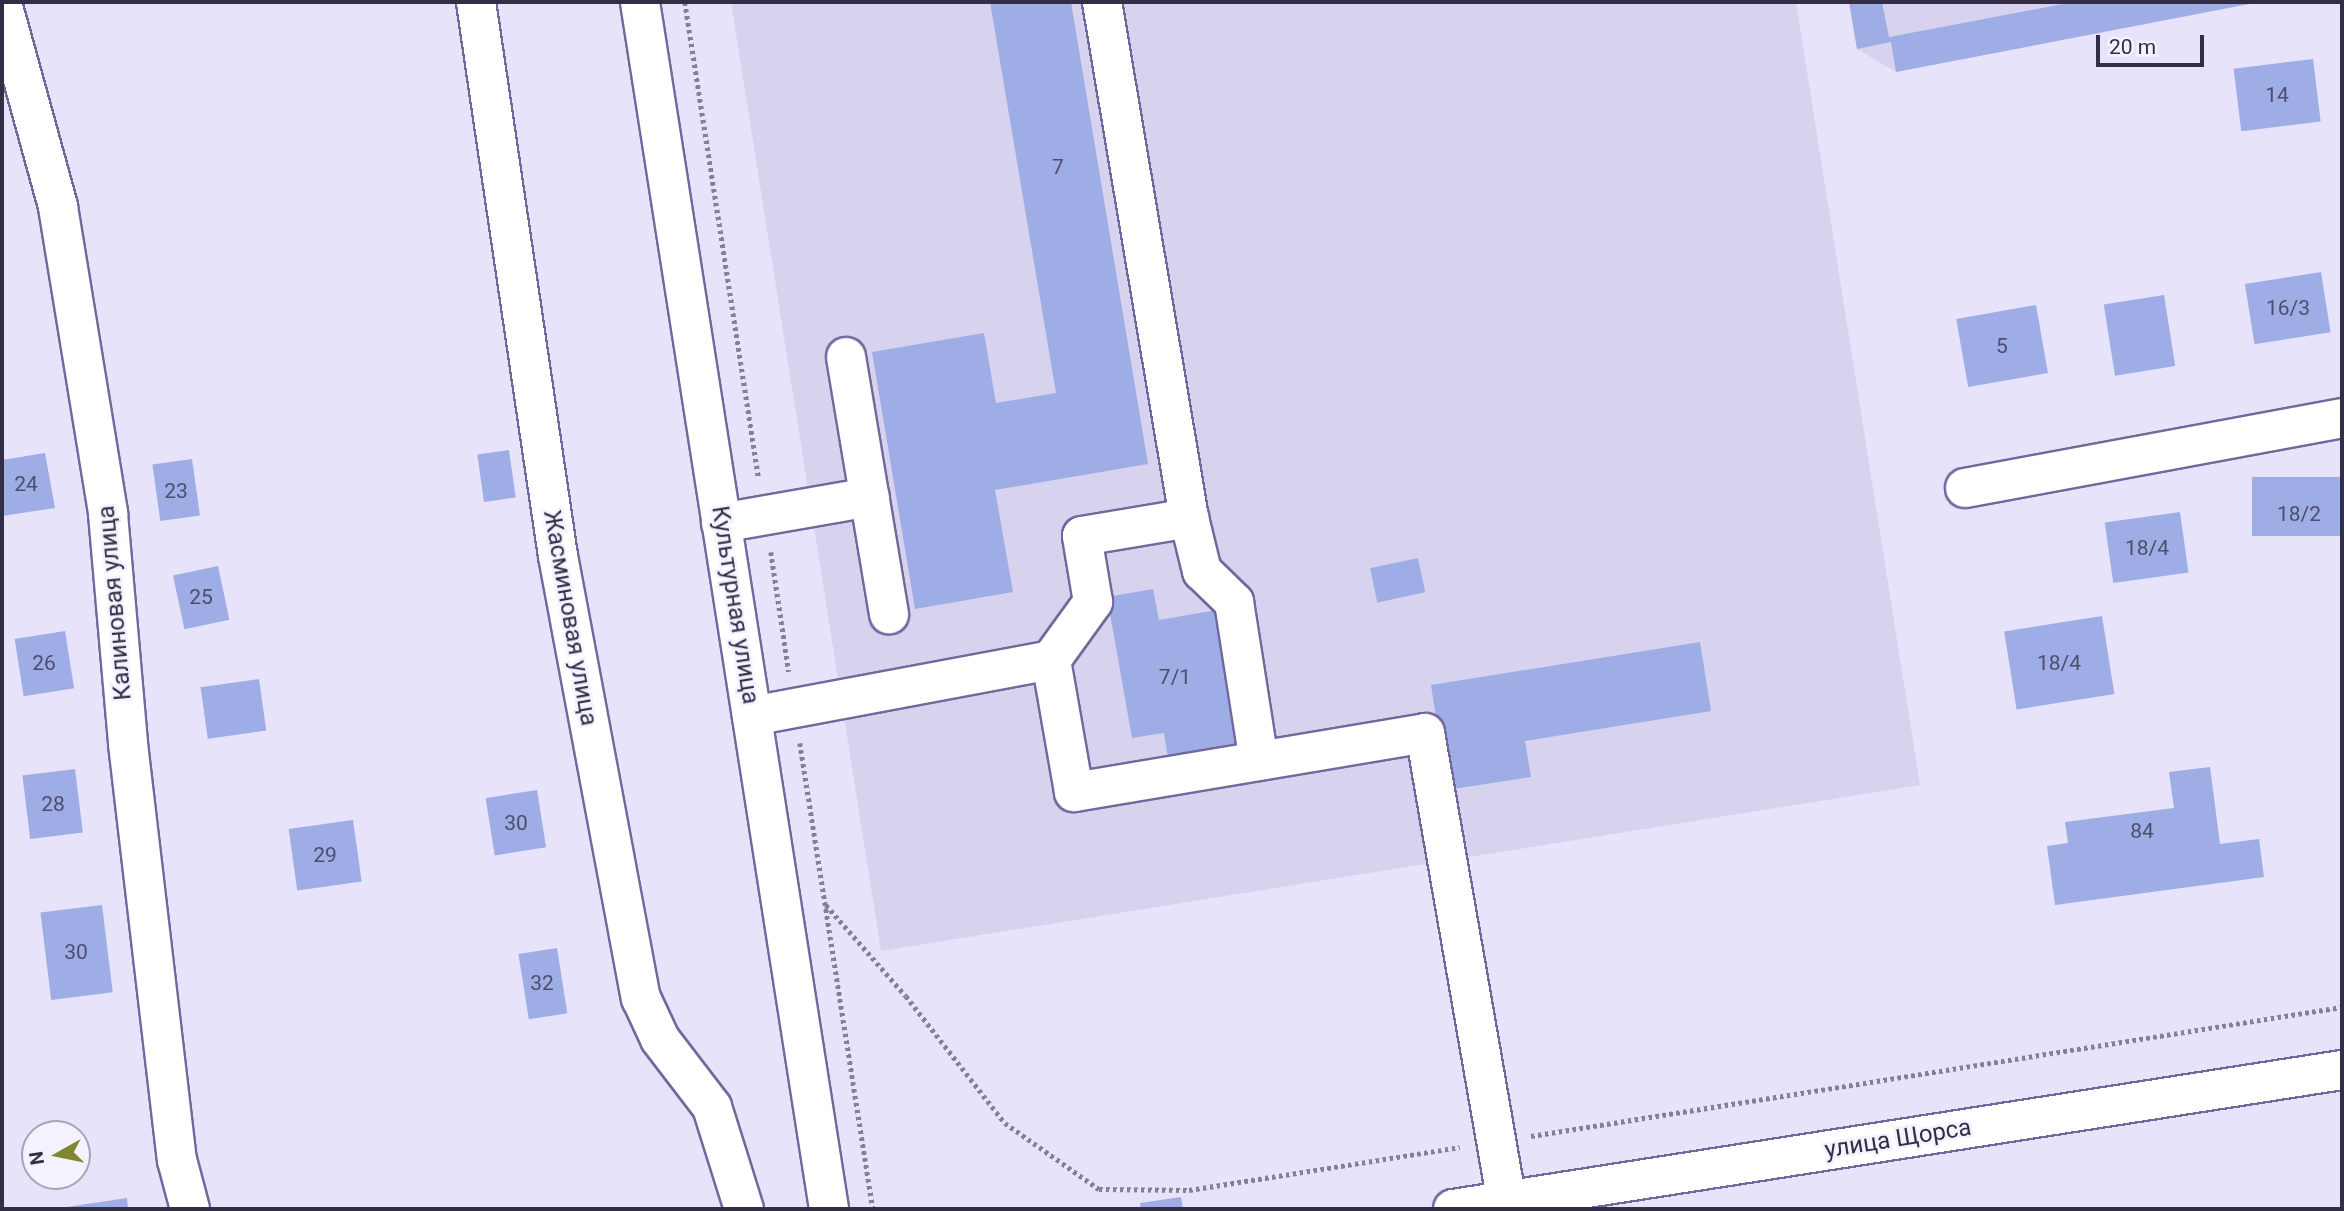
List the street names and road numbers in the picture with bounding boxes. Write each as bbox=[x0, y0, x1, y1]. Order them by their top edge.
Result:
street label: Калиновая улица bbox=[92, 504, 138, 702]
street label: Культурная улица bbox=[705, 504, 765, 706]
street label: Жасминовая улица bbox=[537, 508, 603, 728]
street label: улица Щорса bbox=[1823, 1113, 1973, 1165]

